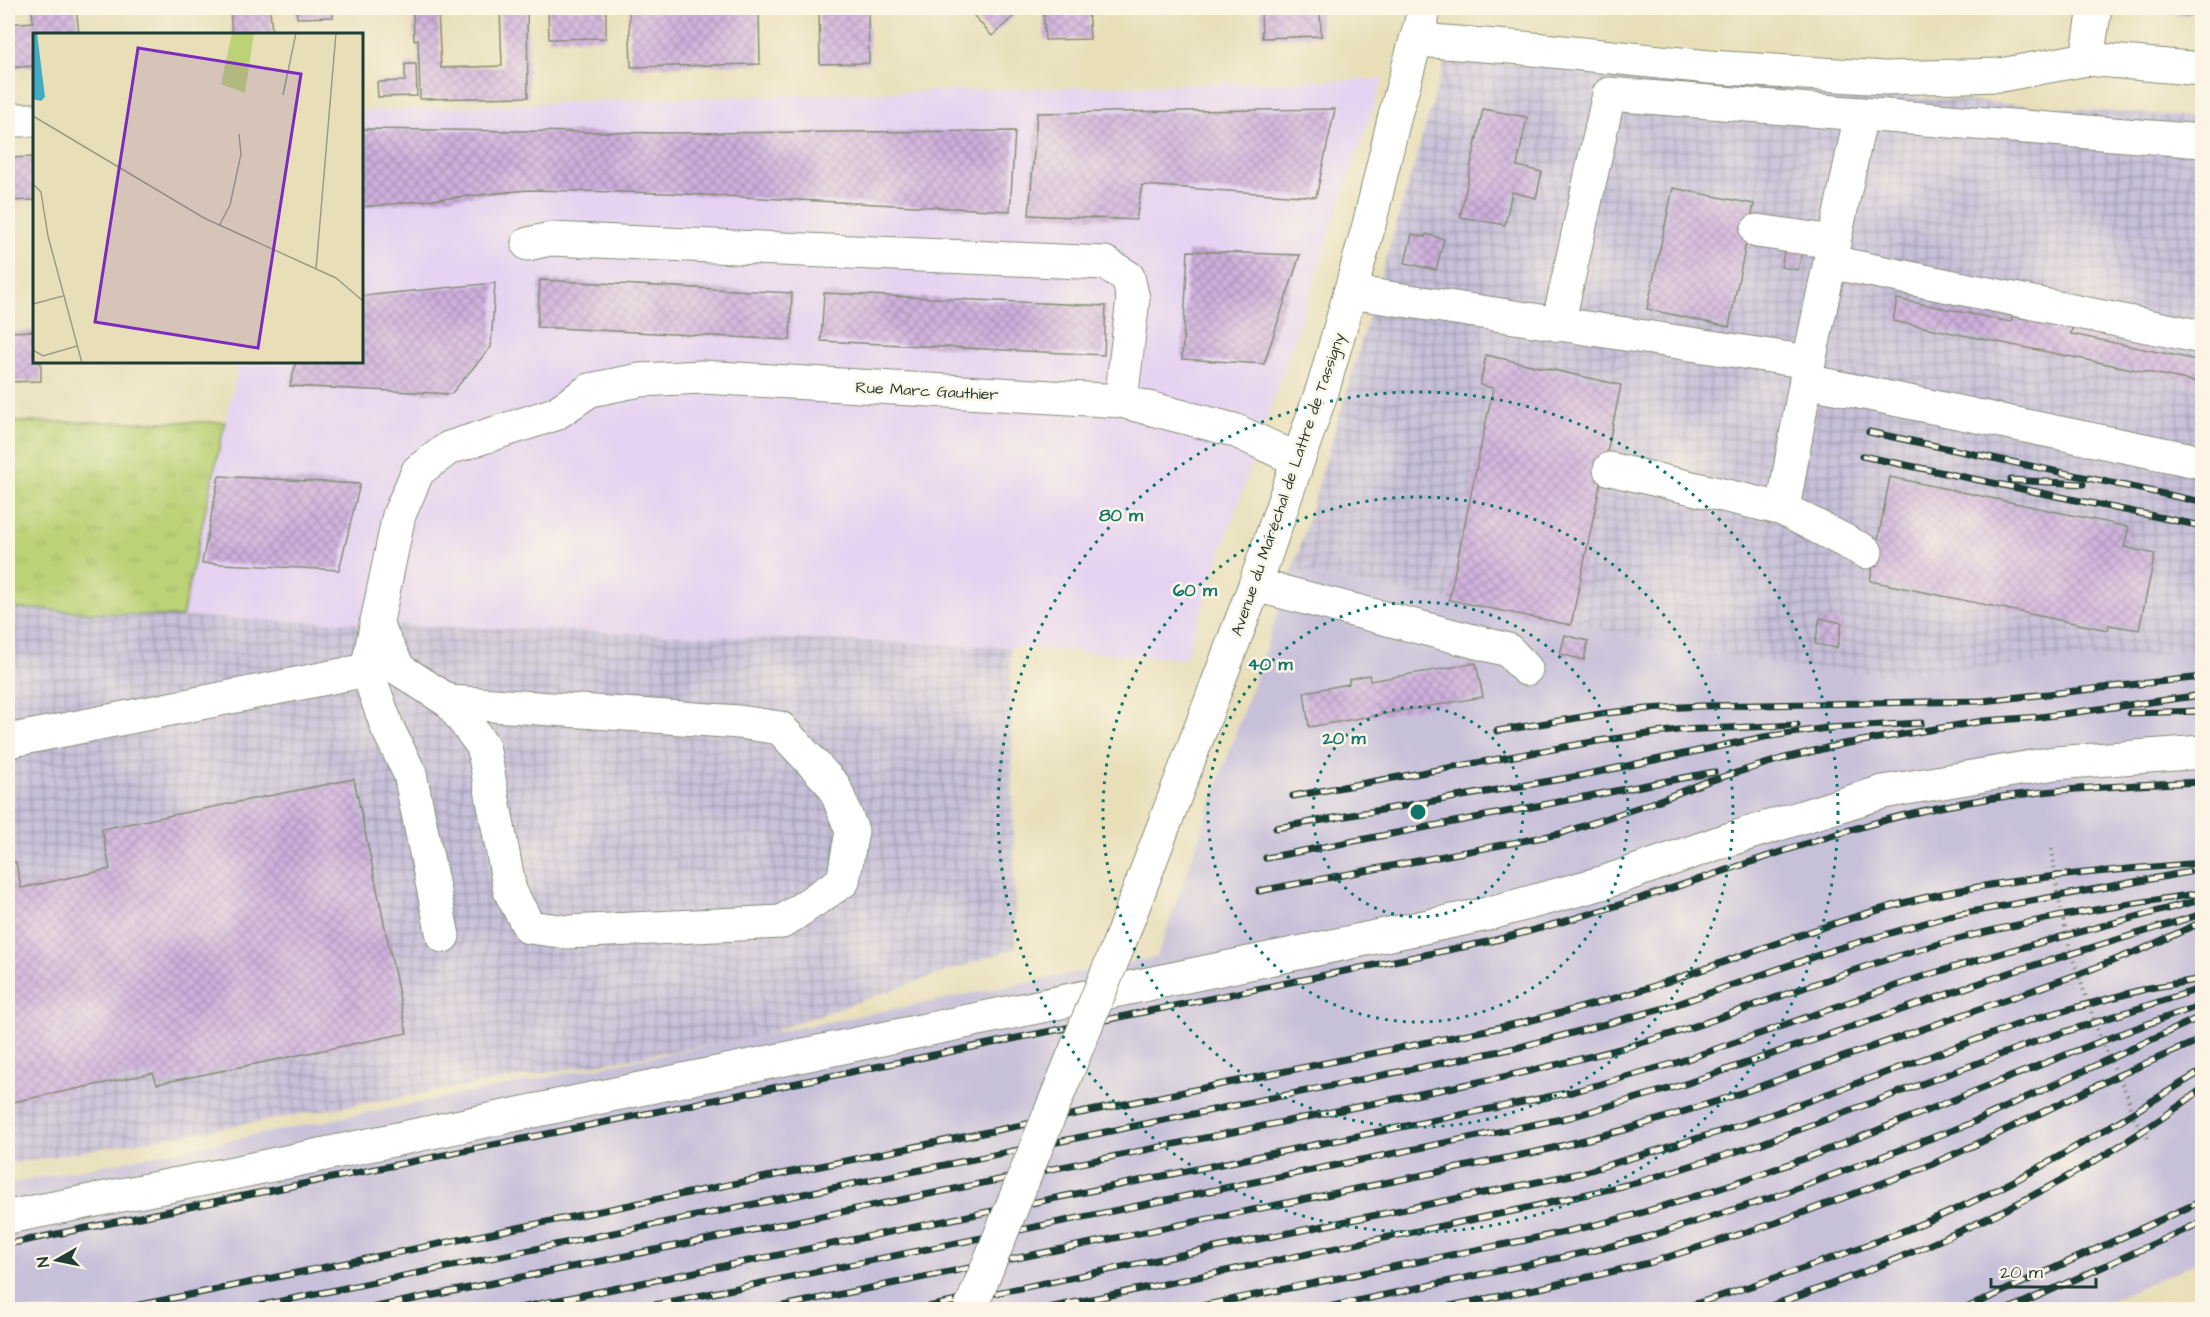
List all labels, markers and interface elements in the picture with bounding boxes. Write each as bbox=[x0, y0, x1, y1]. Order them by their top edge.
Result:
inset map bbox=[33, 33, 363, 363]
street label: Avenue du Maréchal de Lattre de Tassigny bbox=[1226, 330, 1351, 639]
street label: Rue Marc Gauthier bbox=[855, 376, 999, 406]
text: 80 m bbox=[1099, 503, 1144, 528]
text: 60 m bbox=[1173, 578, 1218, 603]
text: 40 m bbox=[1248, 652, 1293, 677]
text: 20 m bbox=[1322, 726, 1366, 751]
centre of rings bbox=[1408, 802, 1428, 822]
north arrow bbox=[27, 1230, 87, 1290]
scale bar bbox=[1991, 1251, 2096, 1289]
text: N bbox=[32, 1256, 55, 1269]
text: 20 m bbox=[2000, 1260, 2043, 1285]

